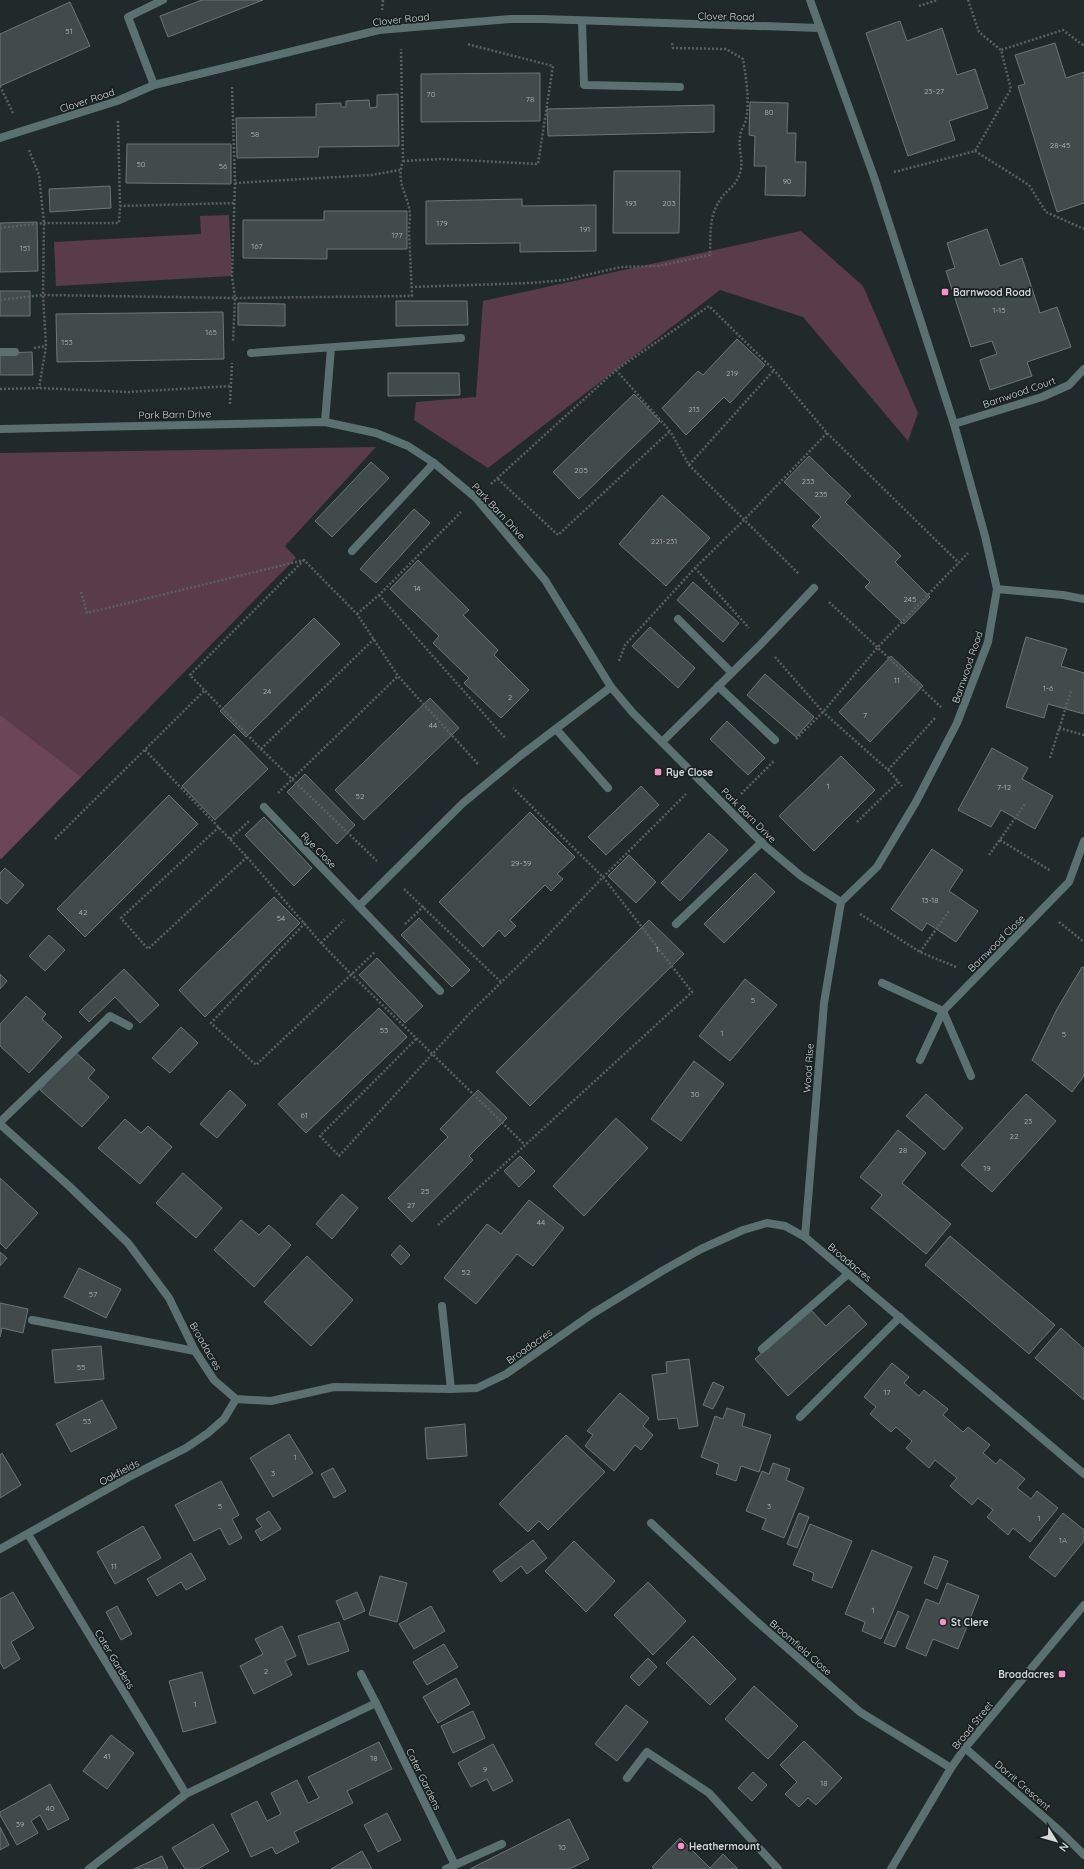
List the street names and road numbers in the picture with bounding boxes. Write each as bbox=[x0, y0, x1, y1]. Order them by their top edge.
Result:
street label: Clover Road bbox=[372, 10, 430, 29]
street label: Clover Road bbox=[697, 10, 755, 23]
street label: Clover Road bbox=[58, 85, 116, 115]
street label: Barnwood Court bbox=[981, 374, 1058, 411]
street label: Park Barn Drive bbox=[138, 407, 212, 422]
street label: Park Barn Drive bbox=[469, 480, 528, 543]
street label: Barnwood Road bbox=[949, 629, 986, 705]
street label: Park Barn Drive bbox=[718, 785, 779, 846]
street label: Rye Close bbox=[298, 829, 339, 872]
street label: Barnwood Close bbox=[965, 912, 1028, 975]
street label: Wood Rise bbox=[800, 1043, 817, 1093]
street label: Broadacres bbox=[825, 1240, 875, 1285]
street label: Broadacres bbox=[187, 1320, 225, 1373]
street label: Broadacres bbox=[504, 1326, 555, 1367]
street label: Oakfields bbox=[97, 1456, 142, 1488]
street label: Broomfield Close bbox=[767, 1617, 835, 1678]
street label: Cater Gardens bbox=[92, 1627, 138, 1692]
street label: Broad Street bbox=[949, 1698, 996, 1752]
street label: Cater Gardens bbox=[403, 1746, 444, 1813]
street label: Dorrit Crescent bbox=[992, 1758, 1054, 1814]

